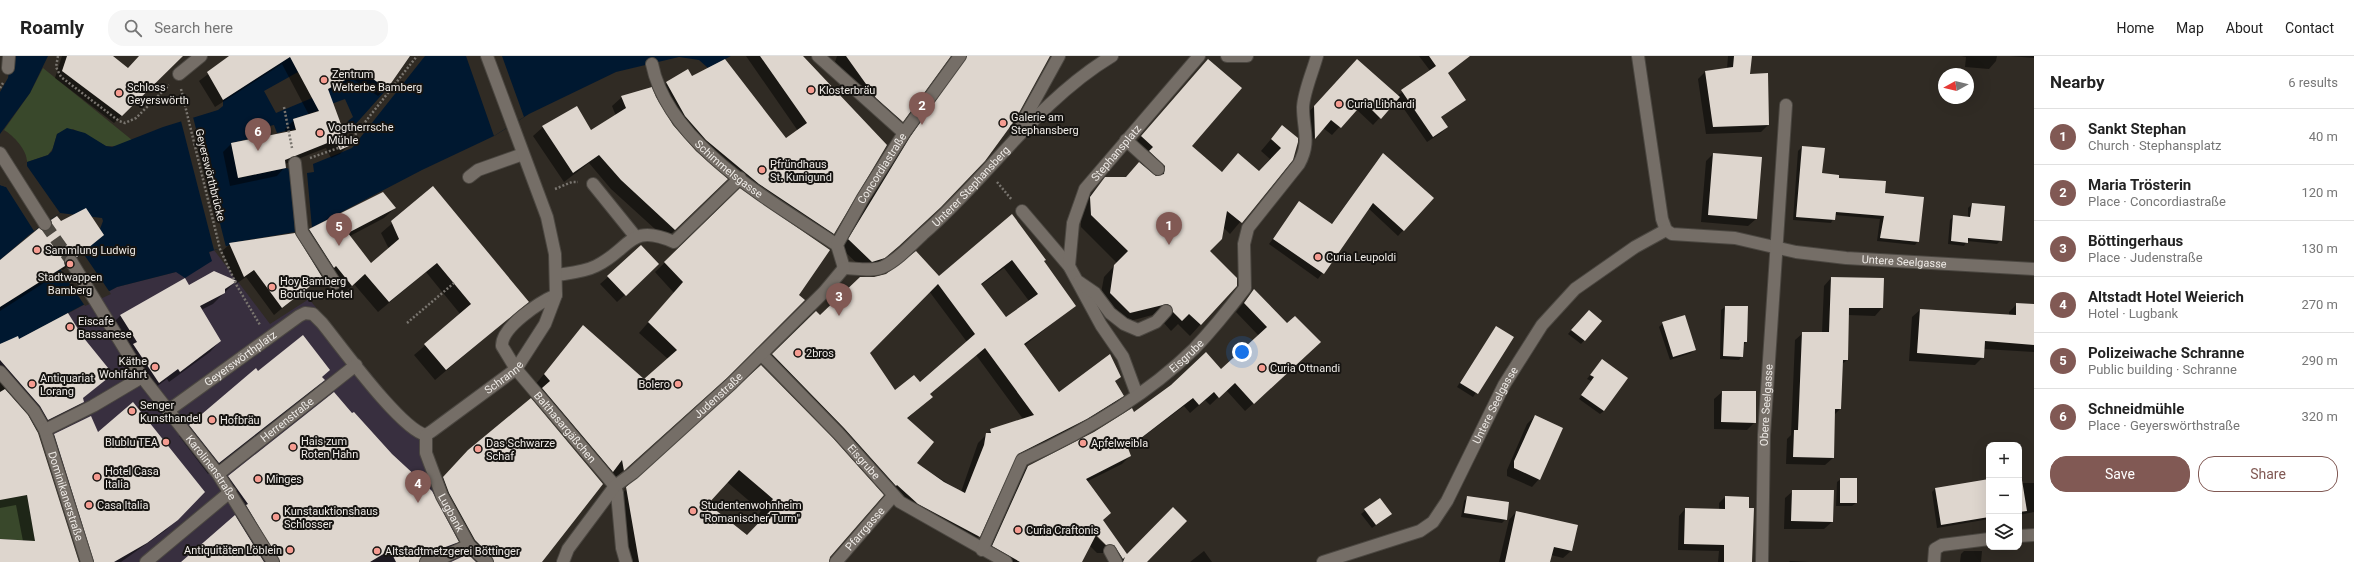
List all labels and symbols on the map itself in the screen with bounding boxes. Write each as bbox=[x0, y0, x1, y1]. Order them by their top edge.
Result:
place label: Zentrum Welterbe Bamberg bbox=[332, 68, 422, 94]
north arrow bbox=[1938, 68, 1974, 104]
marker: Zentrum Welterbe Bamberg bbox=[319, 75, 329, 85]
place label: Schloss Geyerswörth bbox=[127, 81, 189, 107]
place label: Klosterbräu bbox=[819, 84, 875, 97]
marker: Klosterbräu bbox=[806, 85, 816, 95]
marker: Schloss Geyerswörth bbox=[114, 88, 124, 98]
pin: 2 bbox=[909, 92, 935, 125]
place label: Curia Libhardi bbox=[1347, 98, 1415, 111]
marker: Curia Libhardi bbox=[1334, 99, 1344, 109]
place label: Galerie am Stephansberg bbox=[1011, 111, 1079, 137]
pin: 6 bbox=[245, 118, 271, 151]
marker: Galerie am Stephansberg bbox=[998, 118, 1008, 128]
place label: Vogtherrsche Mühle bbox=[328, 121, 394, 147]
street label: Stephansplatz bbox=[1088, 122, 1144, 184]
street label: Geyerswörthbrücke bbox=[192, 127, 228, 223]
marker: Vogtherrsche Mühle bbox=[315, 128, 325, 138]
street label: Concordiastraße bbox=[855, 130, 909, 206]
street label: Schimmelsgasse bbox=[692, 137, 766, 201]
street label: Unterer Stephansberg bbox=[929, 143, 1012, 229]
place label: Pfründhaus St. Kunigund bbox=[770, 158, 832, 184]
marker: Pfründhaus St. Kunigund bbox=[757, 165, 767, 175]
pin: 1 bbox=[1156, 212, 1182, 245]
pin: 5 bbox=[326, 213, 352, 246]
place label: Sammlung Ludwig bbox=[45, 244, 136, 257]
marker: Sammlung Ludwig bbox=[32, 245, 42, 255]
place label: Curia Leupoldi bbox=[1326, 251, 1396, 264]
marker: Curia Leupoldi bbox=[1313, 252, 1323, 262]
street label: Untere Seelgasse bbox=[1861, 252, 1947, 270]
marker: Stadtwappen Bamberg bbox=[65, 259, 75, 269]
place label: Stadtwappen Bamberg bbox=[38, 271, 102, 297]
place label: Hoy Bamberg Boutique Hotel bbox=[280, 275, 353, 301]
marker: Hoy Bamberg Boutique Hotel bbox=[267, 282, 277, 292]
pin: 3 bbox=[826, 283, 852, 316]
place label: Eiscafe Bassanese bbox=[78, 315, 132, 341]
marker: Eiscafe Bassanese bbox=[65, 322, 75, 332]
street label: Geyerswörthplatz bbox=[202, 328, 279, 389]
street label: Eisgrube bbox=[1166, 336, 1206, 375]
your location bbox=[1232, 342, 1252, 362]
place label: 2bros bbox=[806, 347, 834, 360]
marker: 2bros bbox=[793, 348, 803, 358]
place label: Käthe Wohlfahrt bbox=[99, 355, 147, 381]
street label: Schranne bbox=[482, 358, 526, 397]
marker: Käthe Wohlfahrt bbox=[150, 362, 160, 372]
place label: Curia Ottnandi bbox=[1270, 362, 1340, 375]
marker: Curia Ottnandi bbox=[1257, 363, 1267, 373]
street label: Untere Seelgasse bbox=[1470, 364, 1521, 446]
street label: Obere Seelgasse bbox=[1757, 364, 1775, 446]
street label: Judenstraße bbox=[691, 370, 745, 421]
place label: Antiquariat Lorang bbox=[40, 372, 94, 398]
place label: Bolero bbox=[638, 378, 670, 391]
marker: Antiquariat Lorang bbox=[27, 379, 37, 389]
marker: Bolero bbox=[673, 379, 683, 389]
street label: Balthasargäßchen bbox=[531, 389, 599, 465]
street label: Herrenstraße bbox=[258, 394, 316, 444]
place label: Senger Kunsthandel bbox=[140, 399, 201, 425]
marker: Senger Kunsthandel bbox=[127, 406, 137, 416]
place label: Hofbräu bbox=[220, 414, 260, 427]
marker: Hofbräu bbox=[207, 415, 217, 425]
street label: Karolinenstraße bbox=[183, 432, 239, 503]
place label: Hais zum Roten Hahn bbox=[301, 435, 358, 461]
place label: Blublu TEA bbox=[105, 436, 159, 449]
marker: Blublu TEA bbox=[161, 437, 171, 447]
place label: Das Schwarze Schaf bbox=[486, 437, 555, 463]
place label: Apfelweibla bbox=[1091, 437, 1148, 450]
marker: Apfelweibla bbox=[1078, 438, 1088, 448]
marker: Hais zum Roten Hahn bbox=[288, 442, 298, 452]
street label: Eisgrube bbox=[845, 442, 883, 482]
marker: Das Schwarze Schaf bbox=[473, 444, 483, 454]
street label: Dominikanerstraße bbox=[46, 450, 86, 542]
place label: Hotel Casa Italia bbox=[105, 465, 159, 491]
pin: 4 bbox=[405, 470, 431, 503]
marker: Hotel Casa Italia bbox=[92, 472, 102, 482]
place label: Minges bbox=[266, 473, 302, 486]
marker: Minges bbox=[253, 474, 263, 484]
street label: Lugbank bbox=[435, 491, 467, 535]
place label: Casa Italia bbox=[97, 499, 148, 512]
place label: Studentenwohnheim "Romanischer Turm" bbox=[701, 499, 802, 525]
marker: Casa Italia bbox=[84, 500, 94, 510]
street label: Pfarrgasse bbox=[842, 504, 887, 553]
place label: Kunstauktionshaus Schlosser bbox=[284, 505, 378, 531]
marker: Studentenwohnheim "Romanischer Turm" bbox=[688, 506, 698, 516]
marker: Kunstauktionshaus Schlosser bbox=[271, 512, 281, 522]
place label: Curia Craftonis bbox=[1026, 524, 1099, 537]
marker: Curia Craftonis bbox=[1013, 525, 1023, 535]
place label: Antiquitäten Löblein bbox=[184, 544, 282, 557]
marker: Antiquitäten Löblein bbox=[285, 545, 295, 555]
place label: Altstadtmetzgerei Böttinger bbox=[385, 545, 520, 558]
marker: Altstadtmetzgerei Böttinger bbox=[372, 546, 382, 556]

